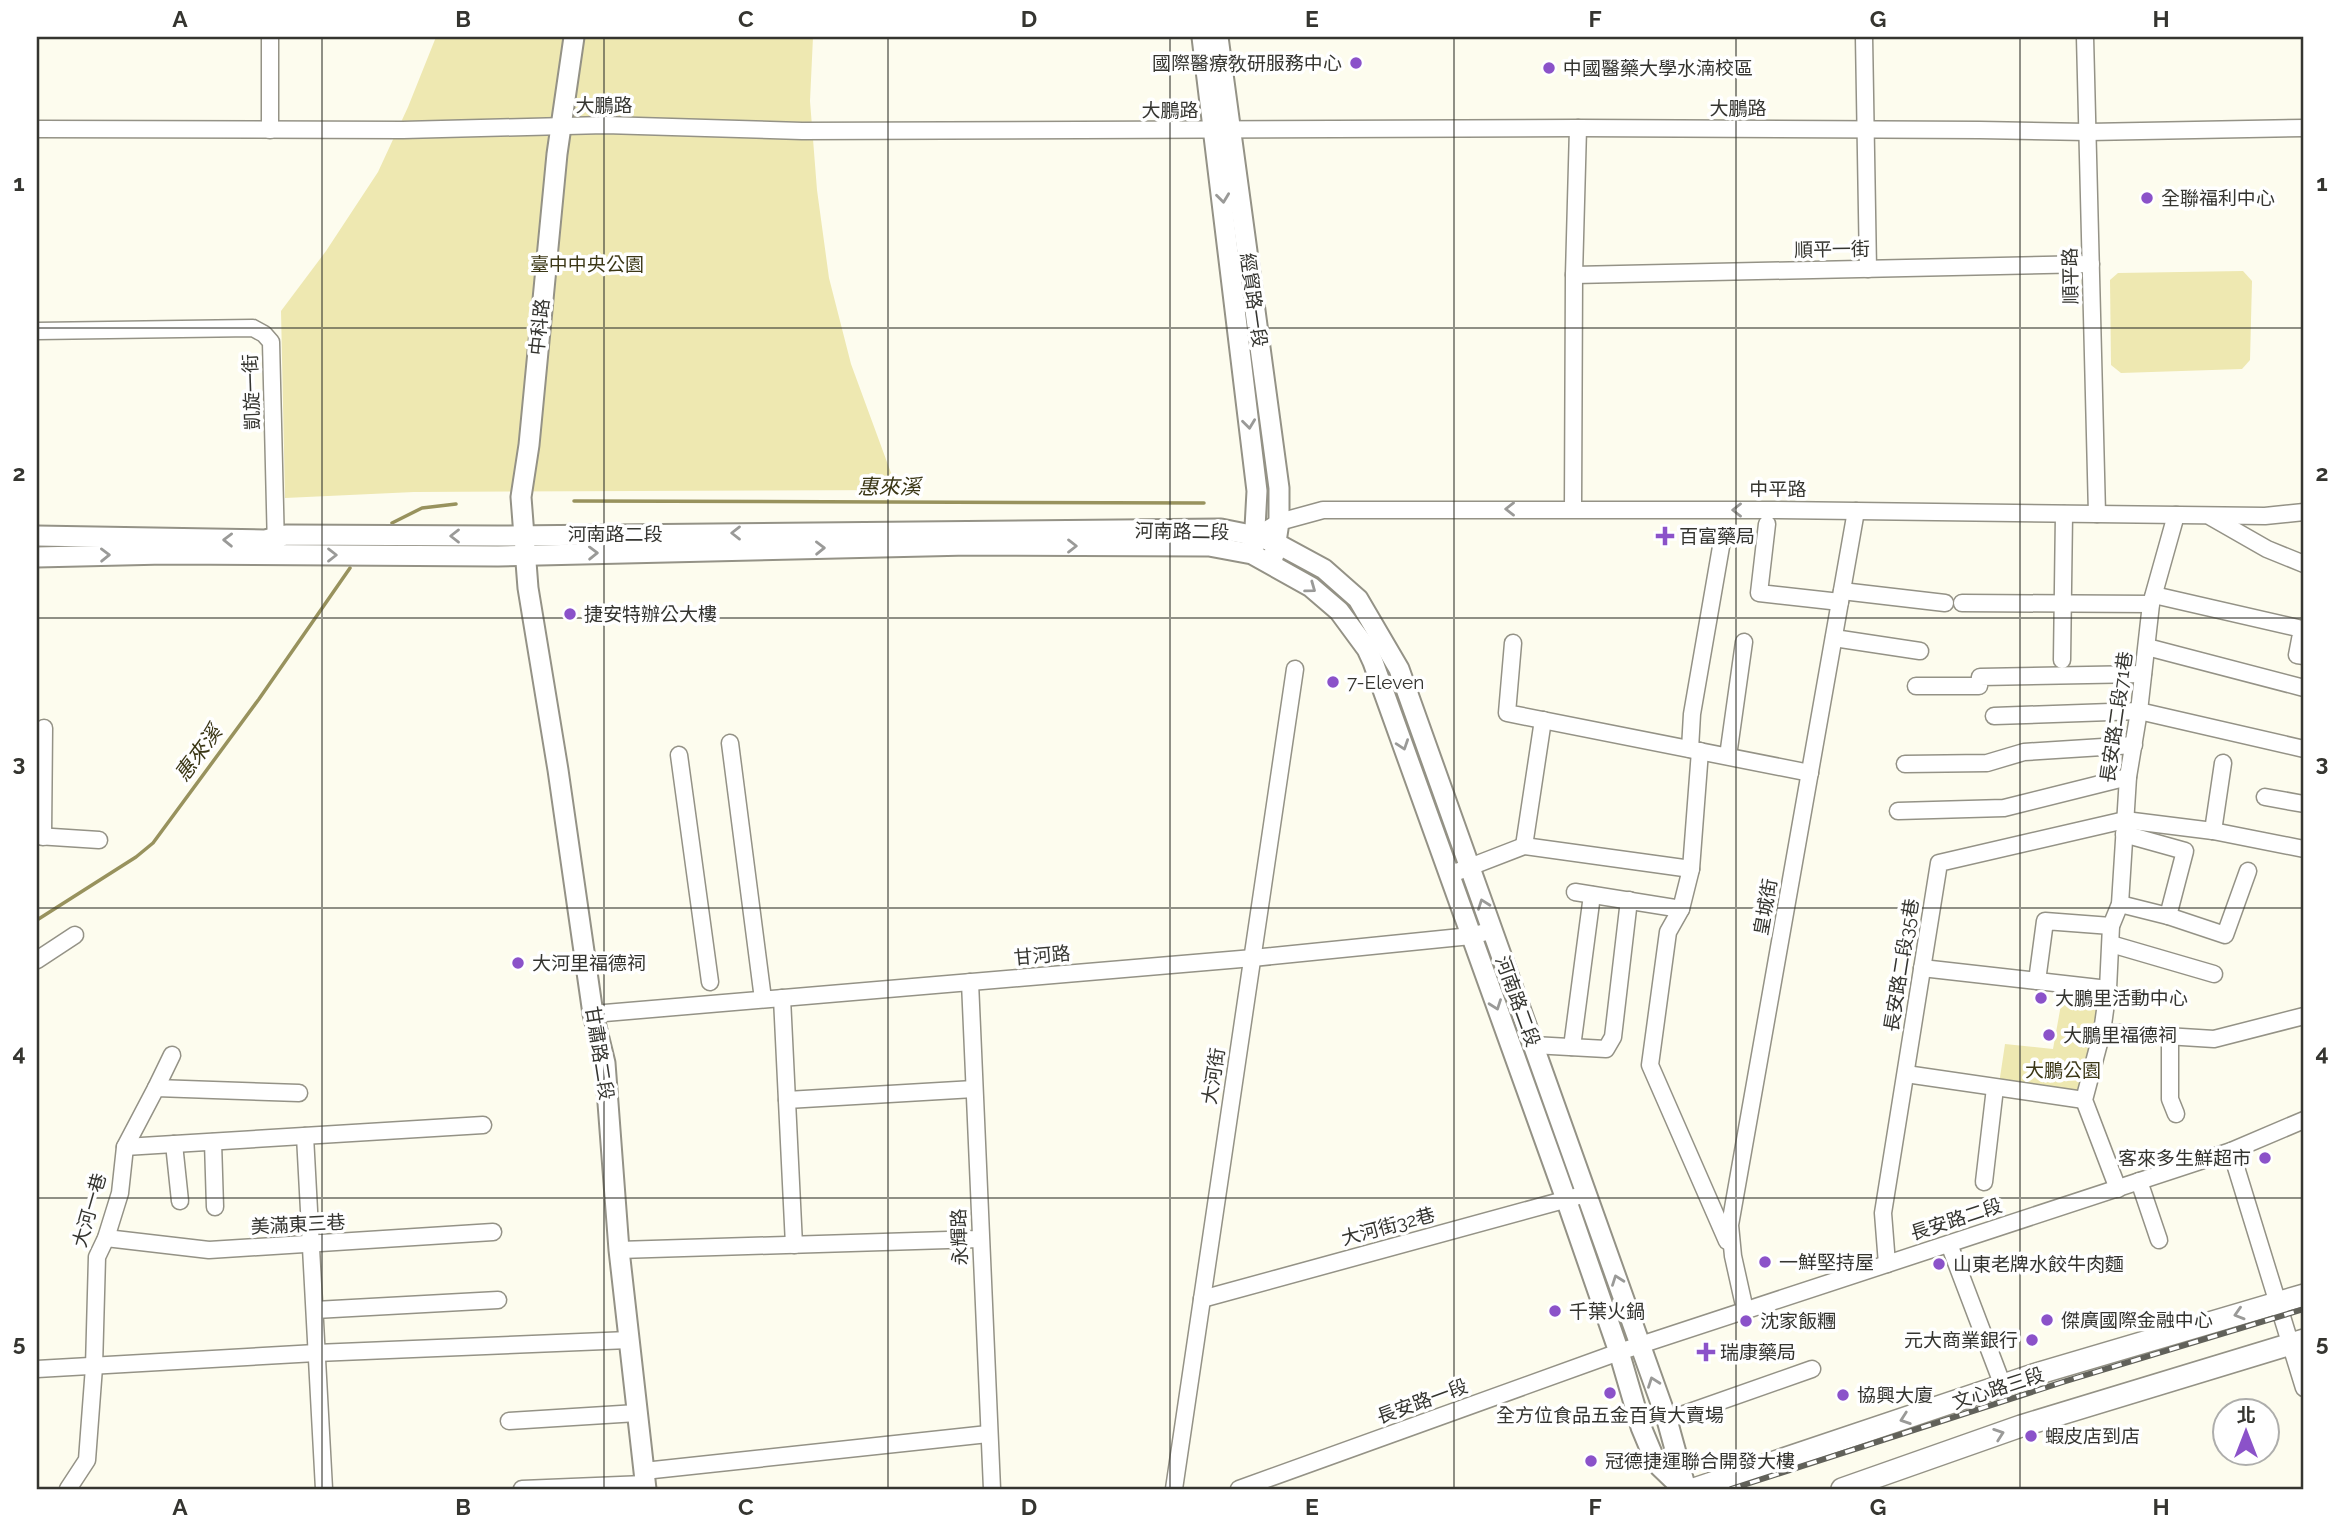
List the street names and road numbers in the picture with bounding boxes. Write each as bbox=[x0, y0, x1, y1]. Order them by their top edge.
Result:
street label: 大鵬路 bbox=[575, 94, 633, 116]
street label: 大鵬路 bbox=[1709, 97, 1767, 119]
street label: 大鵬路 bbox=[1141, 99, 1199, 121]
street label: 順平一街 bbox=[1794, 237, 1870, 261]
street label: 順平路 bbox=[2059, 247, 2081, 305]
street label: 經貿路一段 bbox=[1236, 251, 1272, 349]
street label: 中科路 bbox=[525, 297, 553, 357]
street label: 凱旋一街 bbox=[239, 354, 263, 430]
street label: 中平路 bbox=[1749, 478, 1807, 500]
street label: 河南路二段 bbox=[1134, 519, 1230, 543]
street label: 河南路二段 bbox=[567, 523, 663, 545]
street label: 長安路二段71巷 bbox=[2096, 650, 2136, 784]
street label: 皇城街 bbox=[1749, 877, 1781, 937]
street label: 長安路二段35巷 bbox=[1880, 897, 1922, 1033]
street label: 甘河路 bbox=[1013, 942, 1071, 968]
street label: 河南路二段 bbox=[1491, 953, 1545, 1049]
street label: 甘肅路二段 bbox=[582, 1004, 618, 1102]
street label: 大河街 bbox=[1198, 1046, 1228, 1106]
street label: 大河一巷 bbox=[68, 1170, 110, 1250]
street label: 長安路二段 bbox=[1907, 1194, 2005, 1244]
street label: 大河街32巷 bbox=[1339, 1203, 1437, 1249]
street label: 永輝路 bbox=[947, 1208, 971, 1266]
street label: 美滿東三巷 bbox=[250, 1211, 346, 1237]
street label: 文心路三段 bbox=[1949, 1363, 2047, 1413]
street label: 長安路一段 bbox=[1374, 1374, 1470, 1428]

